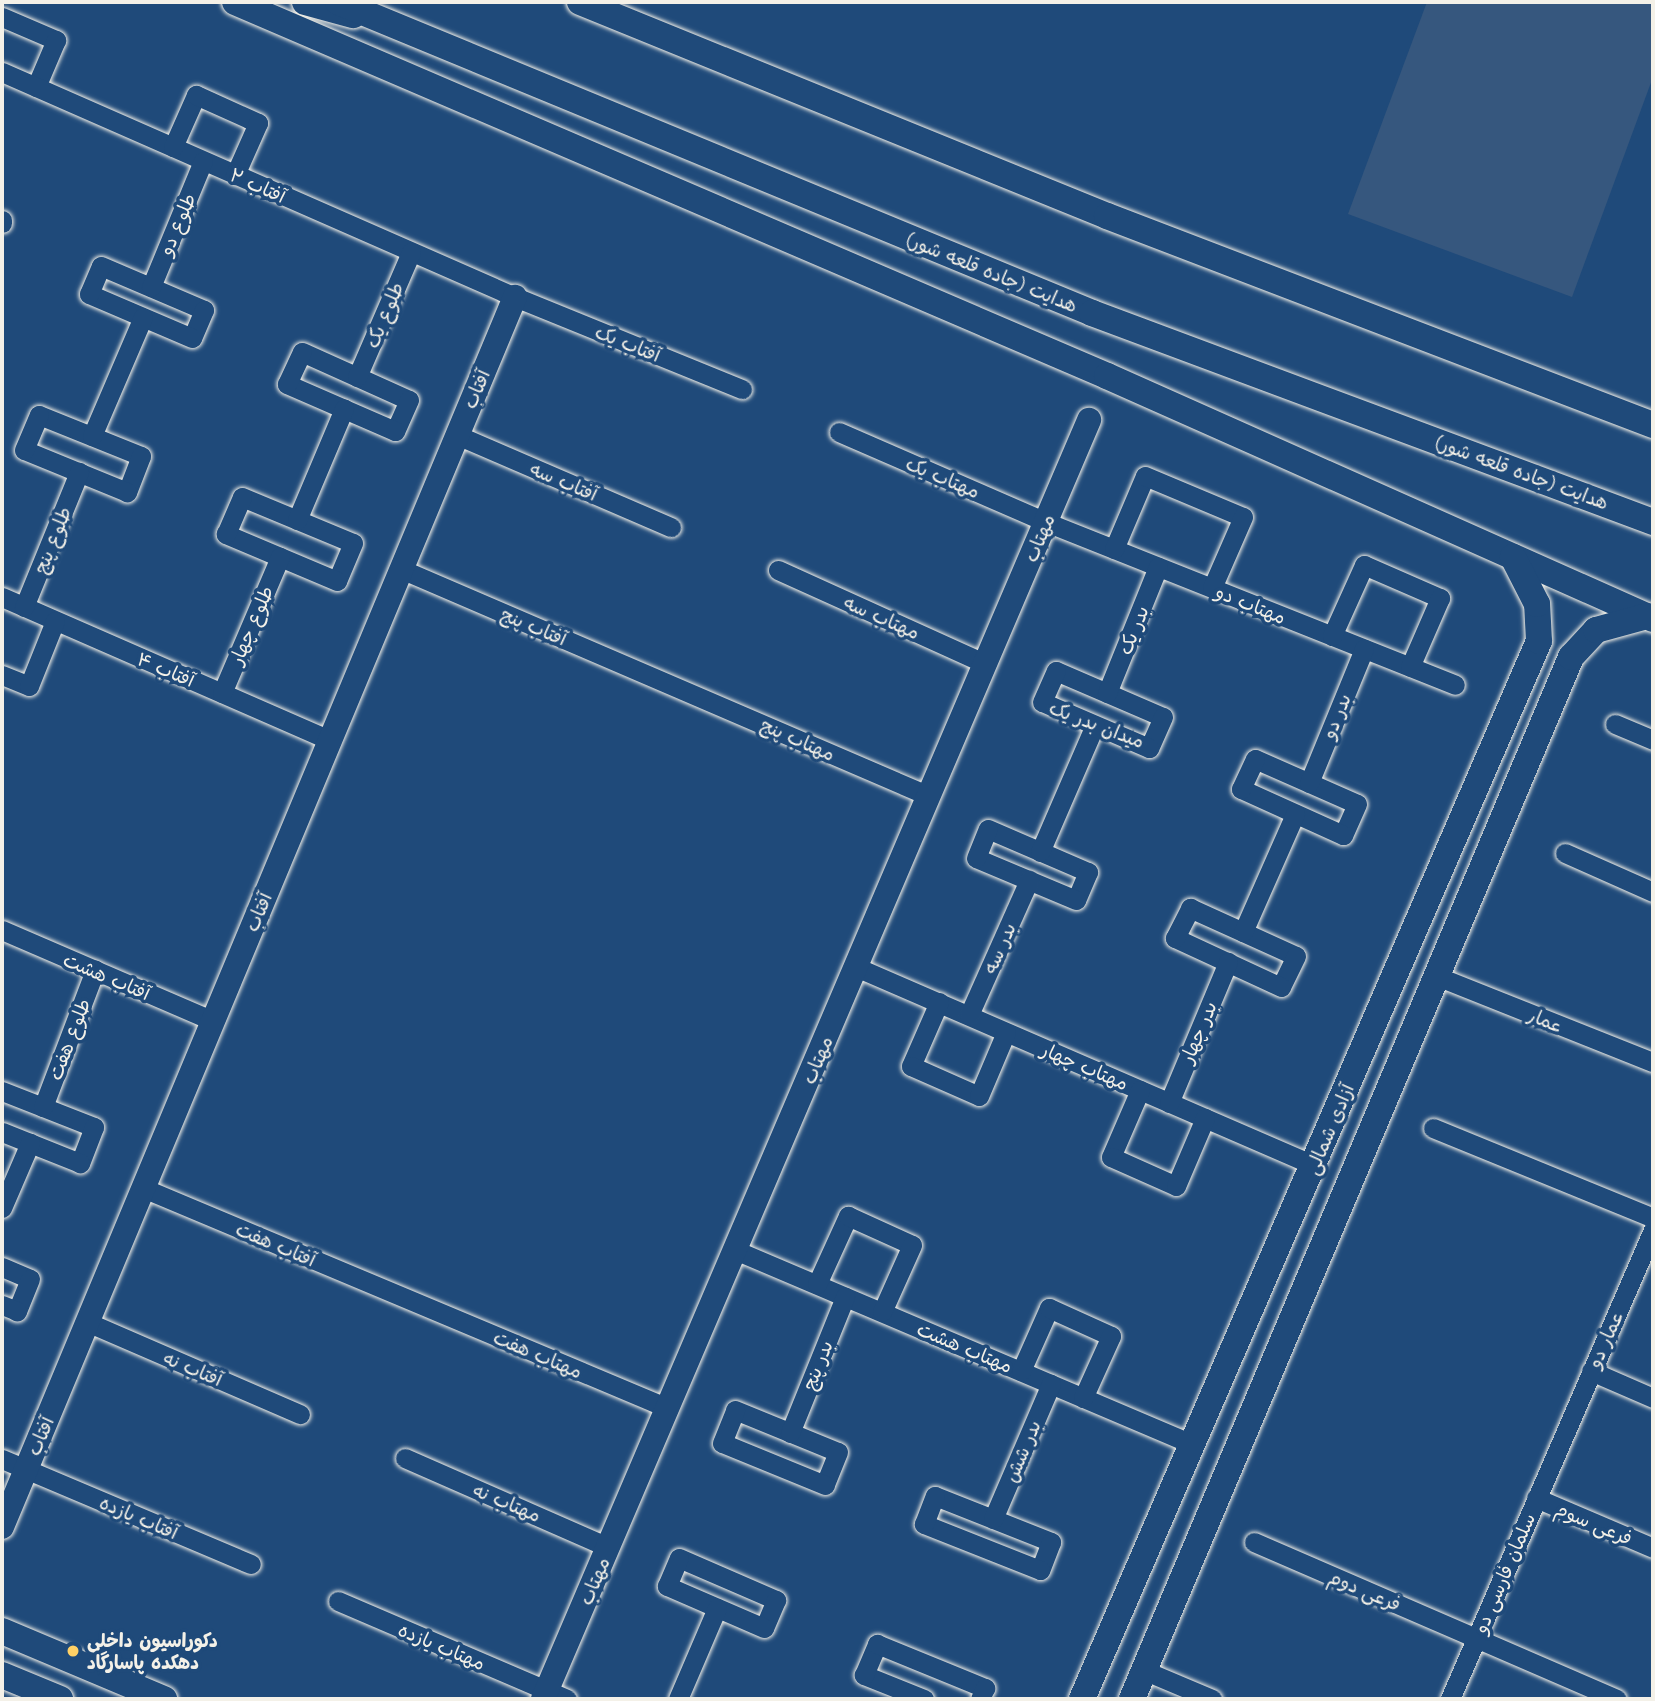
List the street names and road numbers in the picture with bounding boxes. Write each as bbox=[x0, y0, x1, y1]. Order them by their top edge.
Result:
street label: آفتاب ۲ bbox=[226, 163, 290, 207]
street label: طلوع دو bbox=[154, 190, 200, 258]
street label: هدایت (جاده قلعه شور) bbox=[903, 227, 1081, 317]
street label: طلوع یک bbox=[360, 279, 408, 351]
street label: آفتاب یک bbox=[592, 320, 664, 366]
street label: آفتاب bbox=[458, 366, 494, 412]
street label: هدایت (جاده قلعه شور) bbox=[1432, 430, 1612, 514]
street label: مهتاب یک bbox=[903, 451, 983, 503]
street label: آفتاب سه bbox=[527, 457, 601, 505]
street label: طلوع پنج bbox=[28, 503, 76, 577]
street label: مهتاب bbox=[1019, 511, 1059, 565]
street label: مهتاب دو bbox=[1213, 580, 1289, 628]
street label: طلوع چهار bbox=[224, 582, 278, 668]
street label: مهتاب سه bbox=[841, 590, 923, 644]
street label: آفتاب پنج bbox=[498, 602, 570, 650]
street label: بدر یک bbox=[1113, 602, 1153, 658]
street label: آفتاب ۴ bbox=[134, 647, 198, 691]
street label: بدر دو bbox=[1317, 690, 1355, 742]
street label: میدان بدر یک bbox=[1046, 695, 1148, 753]
street label: مهتاب پنج bbox=[757, 713, 839, 765]
street label: آفتاب bbox=[240, 889, 276, 935]
street label: بدر سه bbox=[978, 919, 1020, 977]
street label: آفتاب هشت bbox=[60, 948, 154, 1004]
street label: طلوع هفت bbox=[43, 995, 95, 1083]
street label: بدر چهار bbox=[1175, 998, 1221, 1066]
street label: عمار bbox=[1525, 1003, 1567, 1037]
street label: مهتاب bbox=[797, 1033, 837, 1087]
street label: مهتاب چهار bbox=[1038, 1038, 1132, 1094]
street label: آزادی شمالی bbox=[1300, 1080, 1358, 1178]
street label: آفتاب هفت bbox=[233, 1217, 319, 1271]
street label: عمار دو bbox=[1582, 1307, 1628, 1371]
street label: مهتاب هشت bbox=[914, 1317, 1016, 1377]
street label: مهتاب هفت bbox=[490, 1325, 586, 1383]
street label: بدر پنج bbox=[797, 1337, 837, 1393]
street label: آفتاب نه bbox=[160, 1345, 226, 1391]
street label: آفتاب bbox=[22, 1413, 58, 1459]
street label: بدر شش bbox=[999, 1417, 1045, 1485]
street label: مهتاب نه bbox=[469, 1477, 545, 1527]
street label: آفتاب یازده bbox=[96, 1490, 182, 1544]
street label: فرعی سوم bbox=[1552, 1497, 1636, 1549]
street label: سلمان فارسی دو bbox=[1468, 1509, 1540, 1637]
street label: مهتاب bbox=[574, 1554, 614, 1608]
street label: فرعی دوم bbox=[1325, 1565, 1405, 1615]
street label: مهتاب یازده bbox=[395, 1617, 489, 1675]

